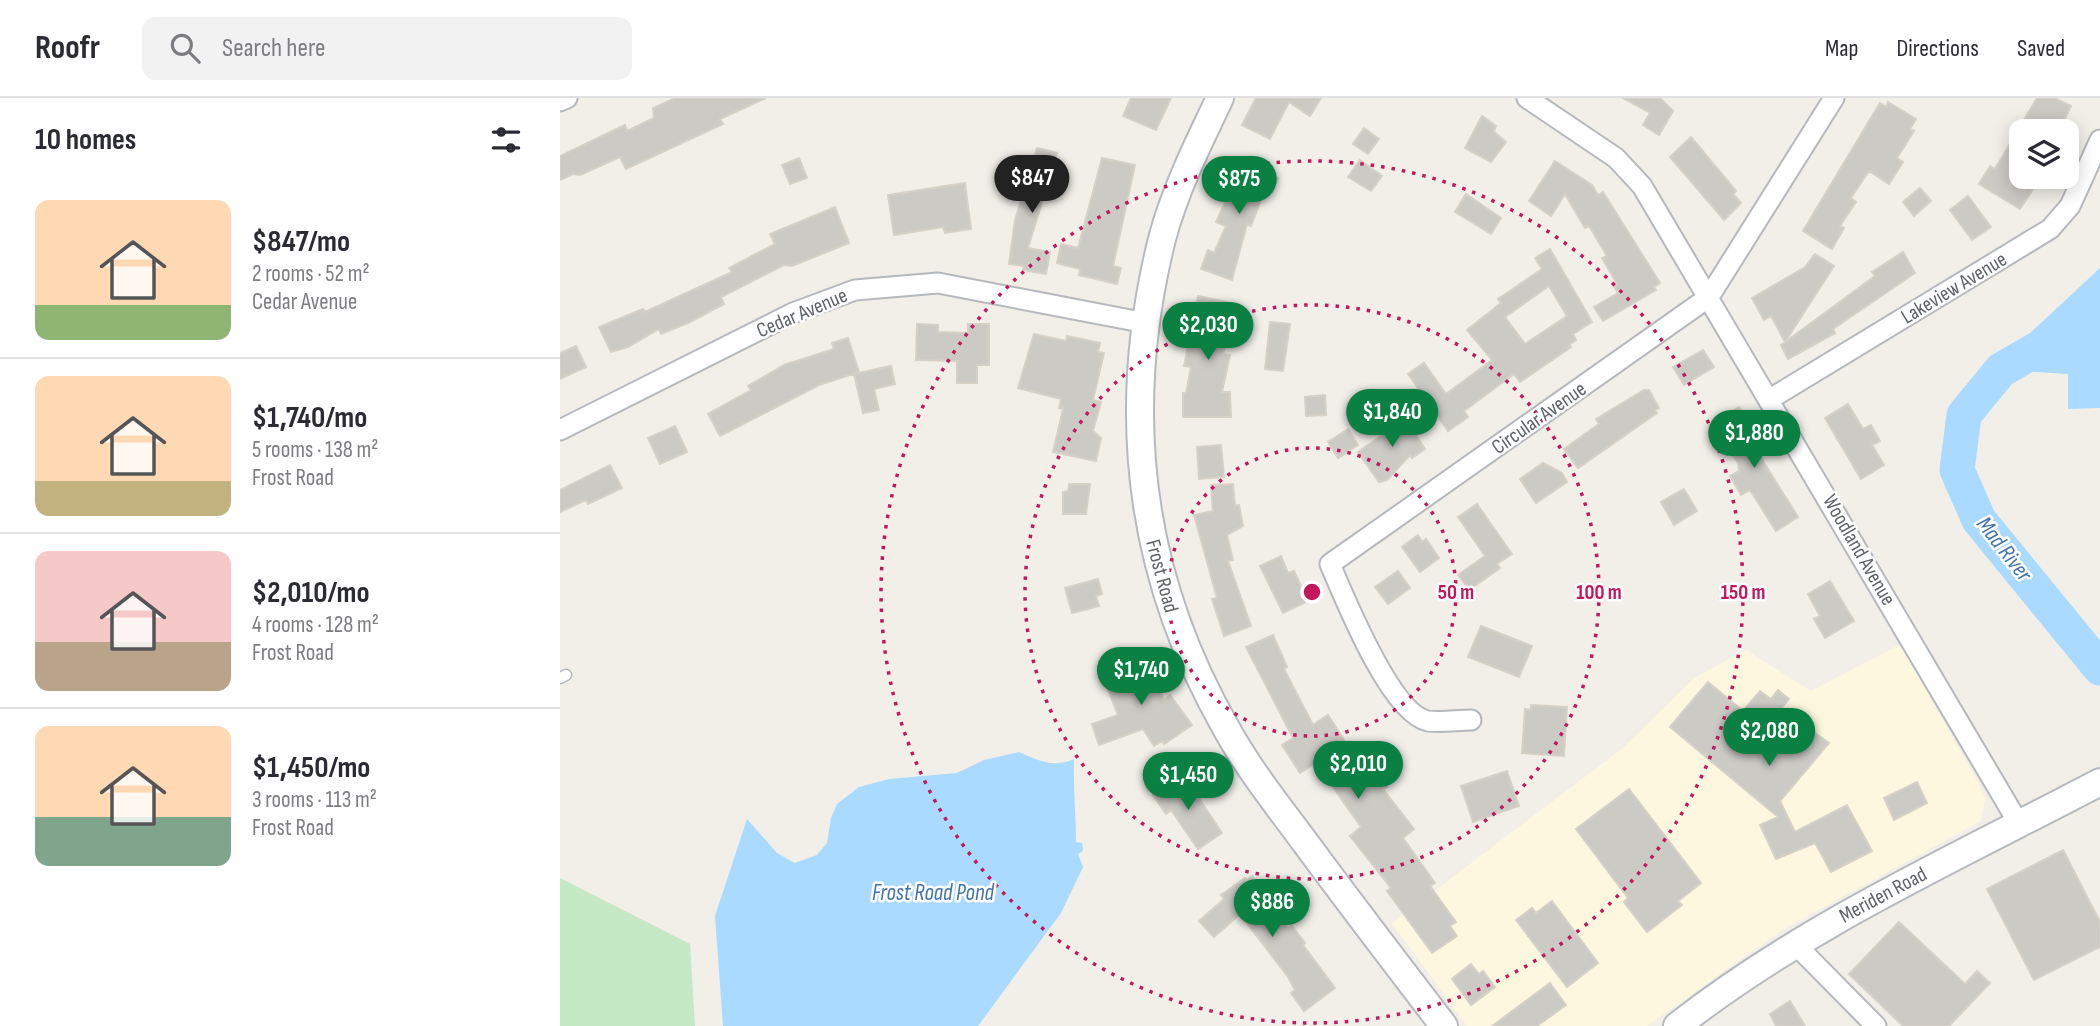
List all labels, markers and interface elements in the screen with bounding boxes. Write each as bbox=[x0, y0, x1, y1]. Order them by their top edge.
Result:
search box bbox=[142, 17, 632, 80]
text: Roofr bbox=[35, 28, 100, 68]
icon: search bbox=[166, 29, 204, 67]
text: Search here bbox=[222, 33, 325, 64]
text: Map bbox=[1825, 34, 1858, 63]
text: Directions bbox=[1896, 34, 1979, 63]
text: Saved bbox=[2017, 34, 2065, 63]
map controls bbox=[2009, 119, 2079, 189]
button: layers bbox=[2009, 119, 2079, 189]
icon: filters bbox=[487, 121, 525, 159]
text: 10 homes bbox=[35, 122, 136, 158]
pin: $847 bbox=[991, 156, 1073, 215]
pin: $875 bbox=[1198, 156, 1280, 216]
text: $847 bbox=[1010, 164, 1054, 192]
text: $875 bbox=[1218, 165, 1260, 193]
text: $847/mo bbox=[252, 224, 350, 260]
icon: home bbox=[91, 228, 175, 312]
street label: Lakeview Avenue bbox=[1897, 247, 2011, 329]
text: 2 rooms · 52 m² bbox=[252, 260, 370, 288]
street label: Cedar Avenue bbox=[753, 283, 851, 343]
text: Cedar Avenue bbox=[252, 288, 357, 316]
pin: $2,030 bbox=[1151, 302, 1265, 362]
text: $2,030 bbox=[1178, 311, 1238, 339]
street label: Circular Avenue bbox=[1487, 376, 1591, 460]
pin: $1,840 bbox=[1335, 390, 1449, 449]
text: $1,840 bbox=[1362, 398, 1422, 426]
text: $1,740/mo bbox=[252, 400, 367, 436]
icon: home bbox=[91, 404, 175, 488]
pin: $1,880 bbox=[1697, 410, 1811, 470]
text: $1,880 bbox=[1724, 419, 1784, 447]
text: 5 rooms · 138 m² bbox=[252, 436, 378, 464]
text: Frost Road bbox=[252, 464, 334, 492]
street label: Woodland Avenue bbox=[1817, 490, 1901, 610]
water label: Mad River bbox=[1970, 511, 2039, 588]
street label: Frost Road bbox=[1140, 537, 1184, 615]
text: $2,010/mo bbox=[252, 575, 369, 611]
icon: home bbox=[91, 579, 175, 663]
centre of rings bbox=[1300, 580, 1324, 604]
text: 50 m bbox=[1438, 580, 1474, 605]
text: 100 m bbox=[1576, 580, 1622, 605]
text: 150 m bbox=[1721, 580, 1765, 605]
text: 4 rooms · 128 m² bbox=[252, 611, 379, 639]
text: Frost Road bbox=[252, 639, 334, 667]
pin: $1,740 bbox=[1084, 648, 1198, 707]
text: $1,740 bbox=[1113, 656, 1169, 684]
pin: $2,080 bbox=[1712, 708, 1826, 768]
text: $2,080 bbox=[1739, 717, 1799, 745]
pin: $2,010 bbox=[1301, 742, 1415, 801]
text: $1,450/mo bbox=[252, 750, 370, 786]
text: $2,010 bbox=[1329, 750, 1387, 778]
pin: $1,450 bbox=[1131, 752, 1245, 812]
icon: home bbox=[91, 754, 175, 838]
text: $1,450 bbox=[1159, 761, 1217, 789]
text: 3 rooms · 113 m² bbox=[252, 786, 377, 814]
text: Frost Road bbox=[252, 814, 334, 842]
street label: Meriden Road bbox=[1835, 862, 1931, 928]
water label: Frost Road Pond bbox=[872, 879, 995, 907]
pin: $886 bbox=[1231, 880, 1313, 939]
text: $886 bbox=[1250, 888, 1294, 916]

